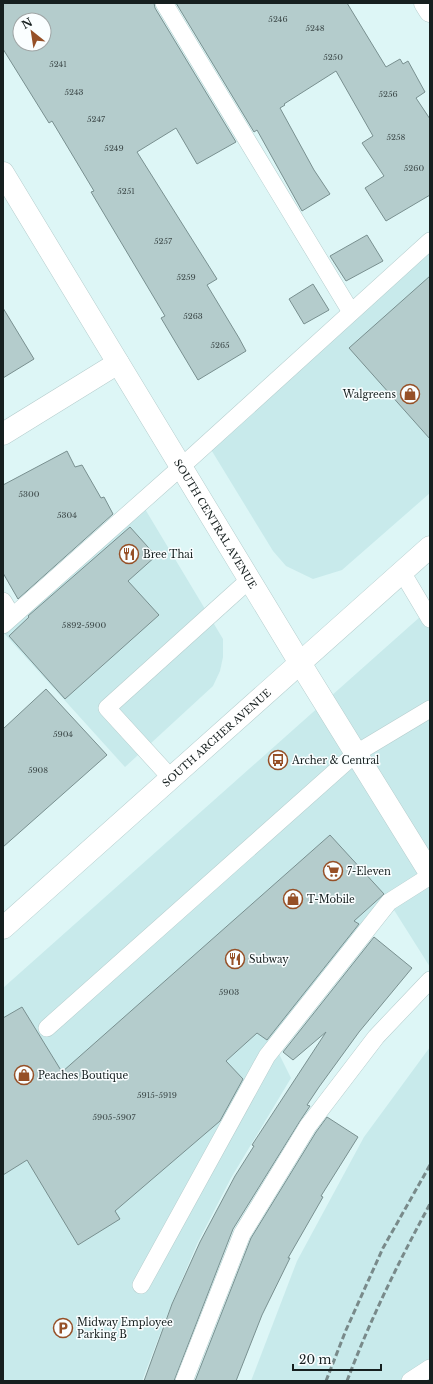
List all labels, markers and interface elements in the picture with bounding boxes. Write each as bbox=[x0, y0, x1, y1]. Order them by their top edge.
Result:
north arrow bbox=[12, 12, 52, 52]
text: N bbox=[19, 14, 36, 32]
house number: 5246 bbox=[268, 14, 288, 24]
house number: 5248 bbox=[306, 23, 325, 33]
house number: 5250 bbox=[323, 52, 343, 62]
house number: 5241 bbox=[49, 59, 67, 69]
house number: 5243 bbox=[64, 87, 84, 97]
house number: 5256 bbox=[378, 89, 398, 99]
house number: 5247 bbox=[87, 114, 106, 124]
house number: 5258 bbox=[387, 132, 406, 142]
house number: 5249 bbox=[104, 143, 124, 153]
house number: 5260 bbox=[404, 163, 424, 173]
house number: 5251 bbox=[117, 186, 135, 196]
house number: 5257 bbox=[154, 236, 173, 246]
house number: 5259 bbox=[176, 272, 196, 282]
house number: 5263 bbox=[183, 311, 203, 321]
house number: 5265 bbox=[210, 340, 230, 350]
shop icon: Walgreens bbox=[399, 383, 421, 405]
place label: Walgreens bbox=[342, 388, 396, 401]
street label: SOUTH CENTRAL AVENUE bbox=[171, 457, 260, 591]
house number: 5300 bbox=[19, 489, 40, 499]
house number: 5304 bbox=[57, 510, 77, 520]
restaurant icon: Bree Thai bbox=[118, 543, 140, 565]
place label: Bree Thai bbox=[143, 548, 194, 561]
house number: 5892-5900 bbox=[62, 620, 106, 630]
street label: SOUTH ARCHER AVENUE bbox=[159, 686, 273, 789]
house number: 5904 bbox=[53, 729, 73, 739]
bus stop icon: Archer & Central bbox=[267, 749, 289, 771]
place label: Archer & Central bbox=[291, 754, 379, 767]
house number: 5908 bbox=[28, 765, 48, 775]
supermarket icon: 7-Eleven bbox=[322, 860, 344, 882]
place label: 7-Eleven bbox=[347, 865, 391, 878]
shop icon: T-Mobile bbox=[282, 888, 304, 910]
place label: T-Mobile bbox=[307, 893, 355, 906]
restaurant icon: Subway bbox=[224, 948, 246, 970]
place label: Subway bbox=[249, 953, 289, 966]
house number: 5903 bbox=[219, 987, 239, 997]
shop icon: Peaches Boutique bbox=[13, 1064, 35, 1086]
place label: Peaches Boutique bbox=[38, 1069, 129, 1082]
house number: 5915-5919 bbox=[137, 1090, 177, 1100]
house number: 5905-5907 bbox=[92, 1112, 137, 1122]
place label: Midway Employee Parking B bbox=[77, 1316, 173, 1341]
parking icon: Midway Employee Parking B bbox=[52, 1317, 74, 1339]
scale bar bbox=[293, 1346, 381, 1372]
text: 20 m bbox=[299, 1352, 331, 1367]

